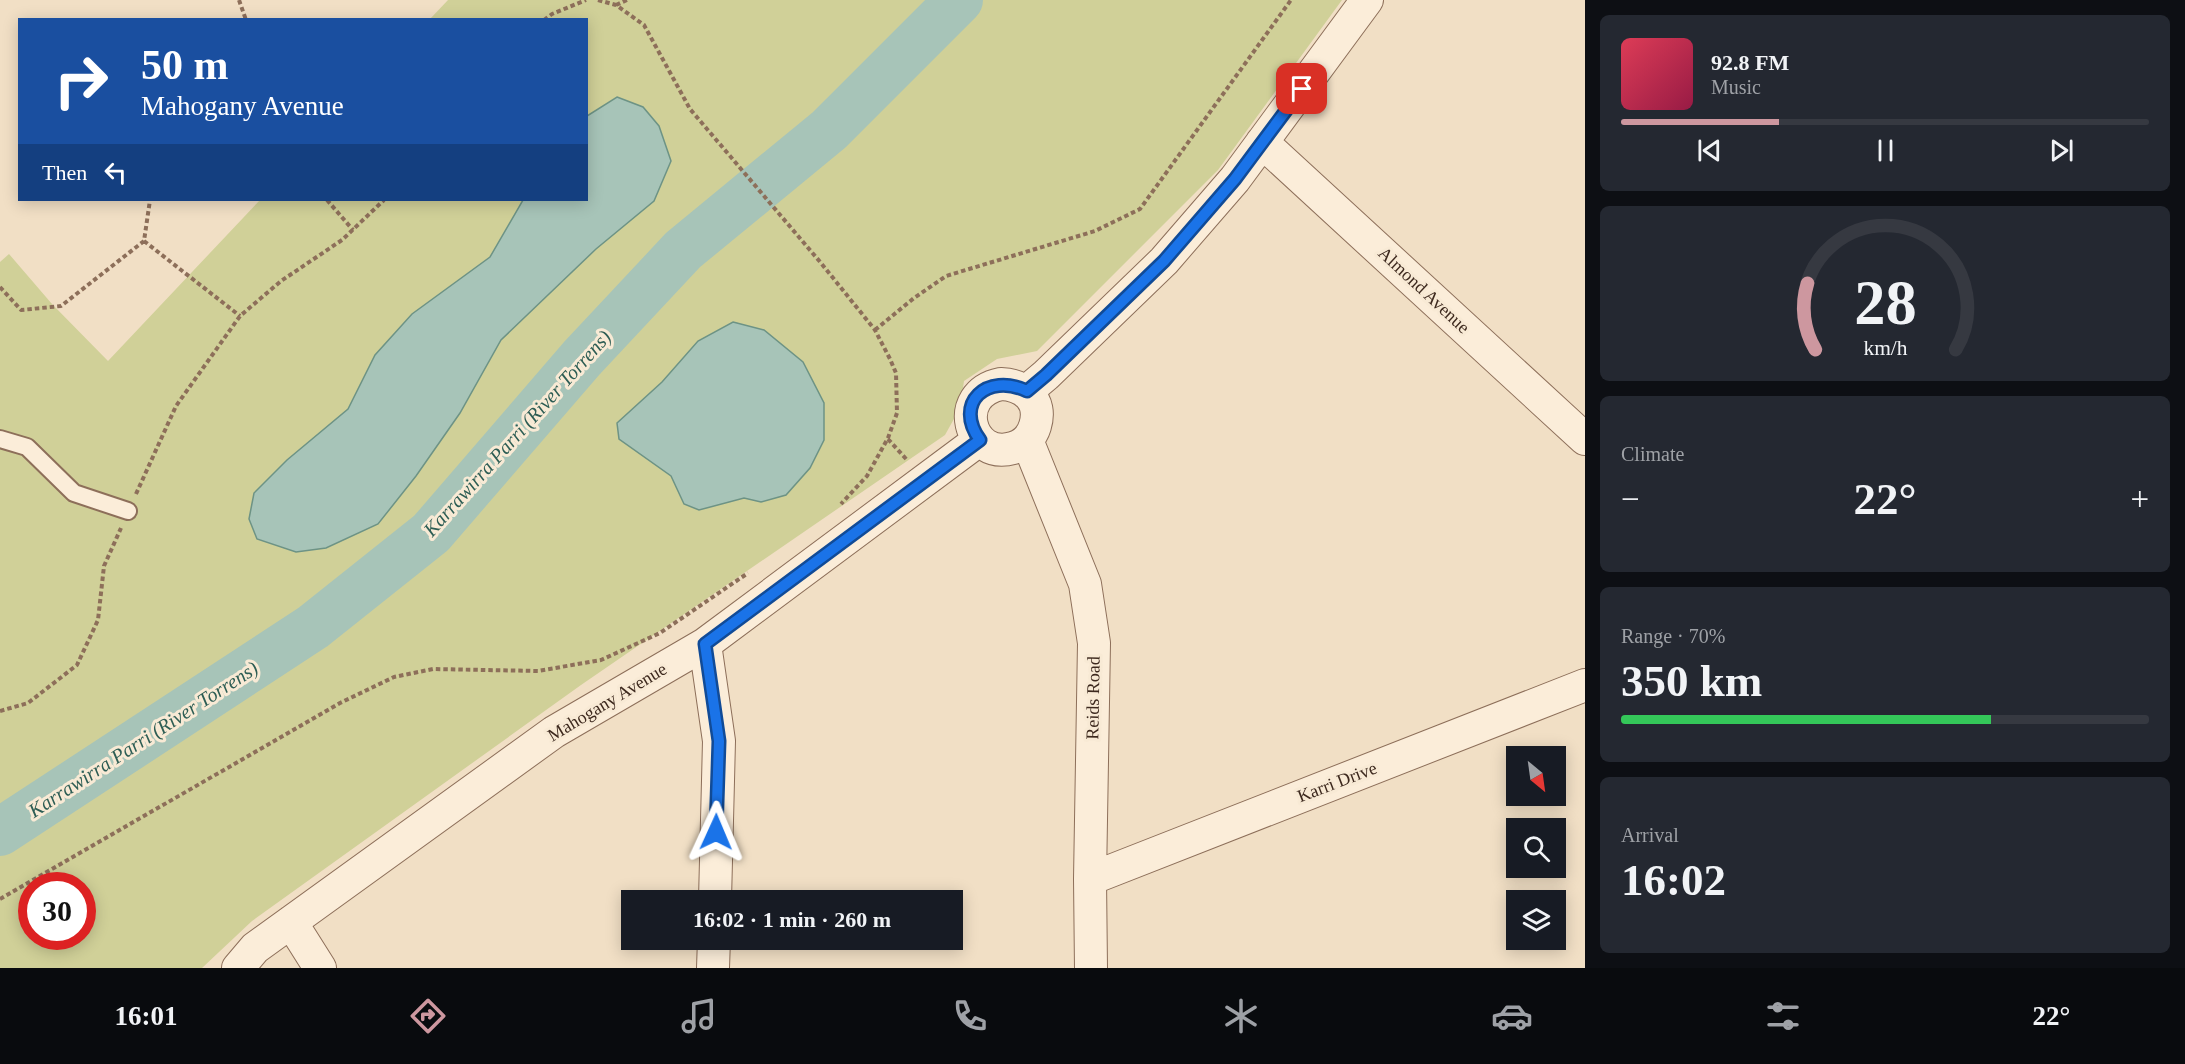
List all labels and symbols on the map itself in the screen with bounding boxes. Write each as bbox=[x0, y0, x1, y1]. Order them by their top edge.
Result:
pin bbox=[1276, 63, 1327, 114]
street label: Almond Avenue bbox=[1374, 243, 1474, 337]
water label: Karrawirra Parri (River Torrens) bbox=[418, 325, 616, 542]
water label: Karrawirra Parri (River Torrens) bbox=[23, 656, 263, 823]
street label: Reids Road bbox=[1082, 656, 1104, 740]
street label: Mahogany Avenue bbox=[544, 659, 670, 745]
north arrow bbox=[1506, 746, 1566, 806]
street label: Karri Drive bbox=[1294, 758, 1380, 806]
position arrow bbox=[684, 800, 748, 864]
speed limit sign: 30 bbox=[18, 872, 96, 950]

